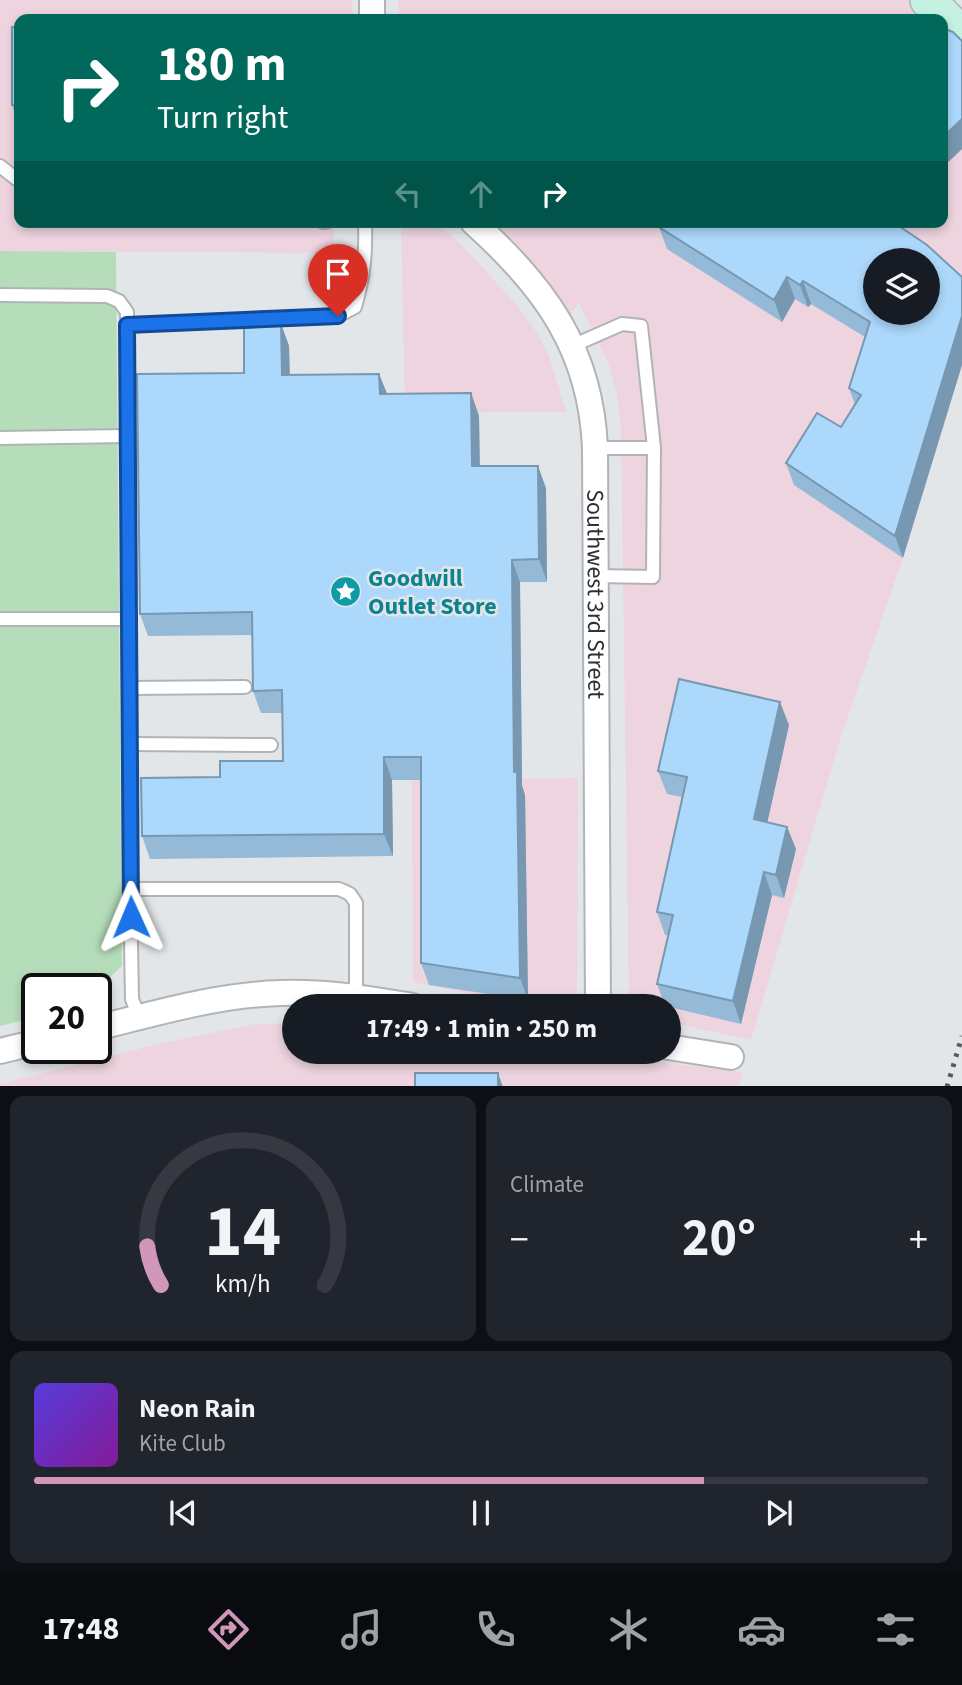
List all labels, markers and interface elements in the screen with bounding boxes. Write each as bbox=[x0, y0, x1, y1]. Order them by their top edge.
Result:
text: 180 m bbox=[157, 30, 286, 100]
icon: right bbox=[42, 42, 133, 133]
text: Turn right bbox=[157, 95, 288, 141]
icon: left bbox=[389, 175, 427, 213]
icon: ahead bbox=[462, 175, 500, 213]
icon: right bbox=[535, 175, 573, 213]
pin bbox=[308, 244, 368, 316]
map controls bbox=[863, 248, 940, 325]
button: layers bbox=[863, 248, 940, 325]
icon: arrive bbox=[319, 255, 357, 293]
street label: Southwest 3rd Street bbox=[577, 489, 613, 699]
place label: Goodwill Outlet Store bbox=[368, 561, 497, 624]
place icon: Goodwill Outlet Store bbox=[328, 575, 362, 609]
position arrow bbox=[94, 880, 168, 954]
speed limit sign: 20 bbox=[21, 973, 112, 1064]
text: 17:49 · 1 min · 250 m bbox=[366, 1010, 597, 1047]
text: Climate bbox=[510, 1168, 584, 1201]
text: 14 bbox=[205, 1180, 281, 1284]
text: 20° bbox=[682, 1202, 756, 1276]
text: − bbox=[510, 1213, 529, 1267]
text: + bbox=[909, 1213, 928, 1267]
text: km/h bbox=[215, 1265, 271, 1301]
text: Neon Rain bbox=[139, 1390, 256, 1427]
text: Kite Club bbox=[139, 1427, 226, 1460]
icon: previous bbox=[164, 1494, 202, 1532]
icon: pause bbox=[462, 1494, 500, 1532]
icon: next bbox=[760, 1494, 798, 1532]
icon: directions bbox=[204, 1605, 253, 1654]
icon: music bbox=[337, 1605, 386, 1654]
icon: phone bbox=[471, 1605, 520, 1654]
icon: climate bbox=[604, 1605, 653, 1654]
icon: car bbox=[737, 1605, 786, 1654]
icon: filters bbox=[871, 1605, 920, 1654]
text: 17:48 bbox=[42, 1606, 119, 1652]

